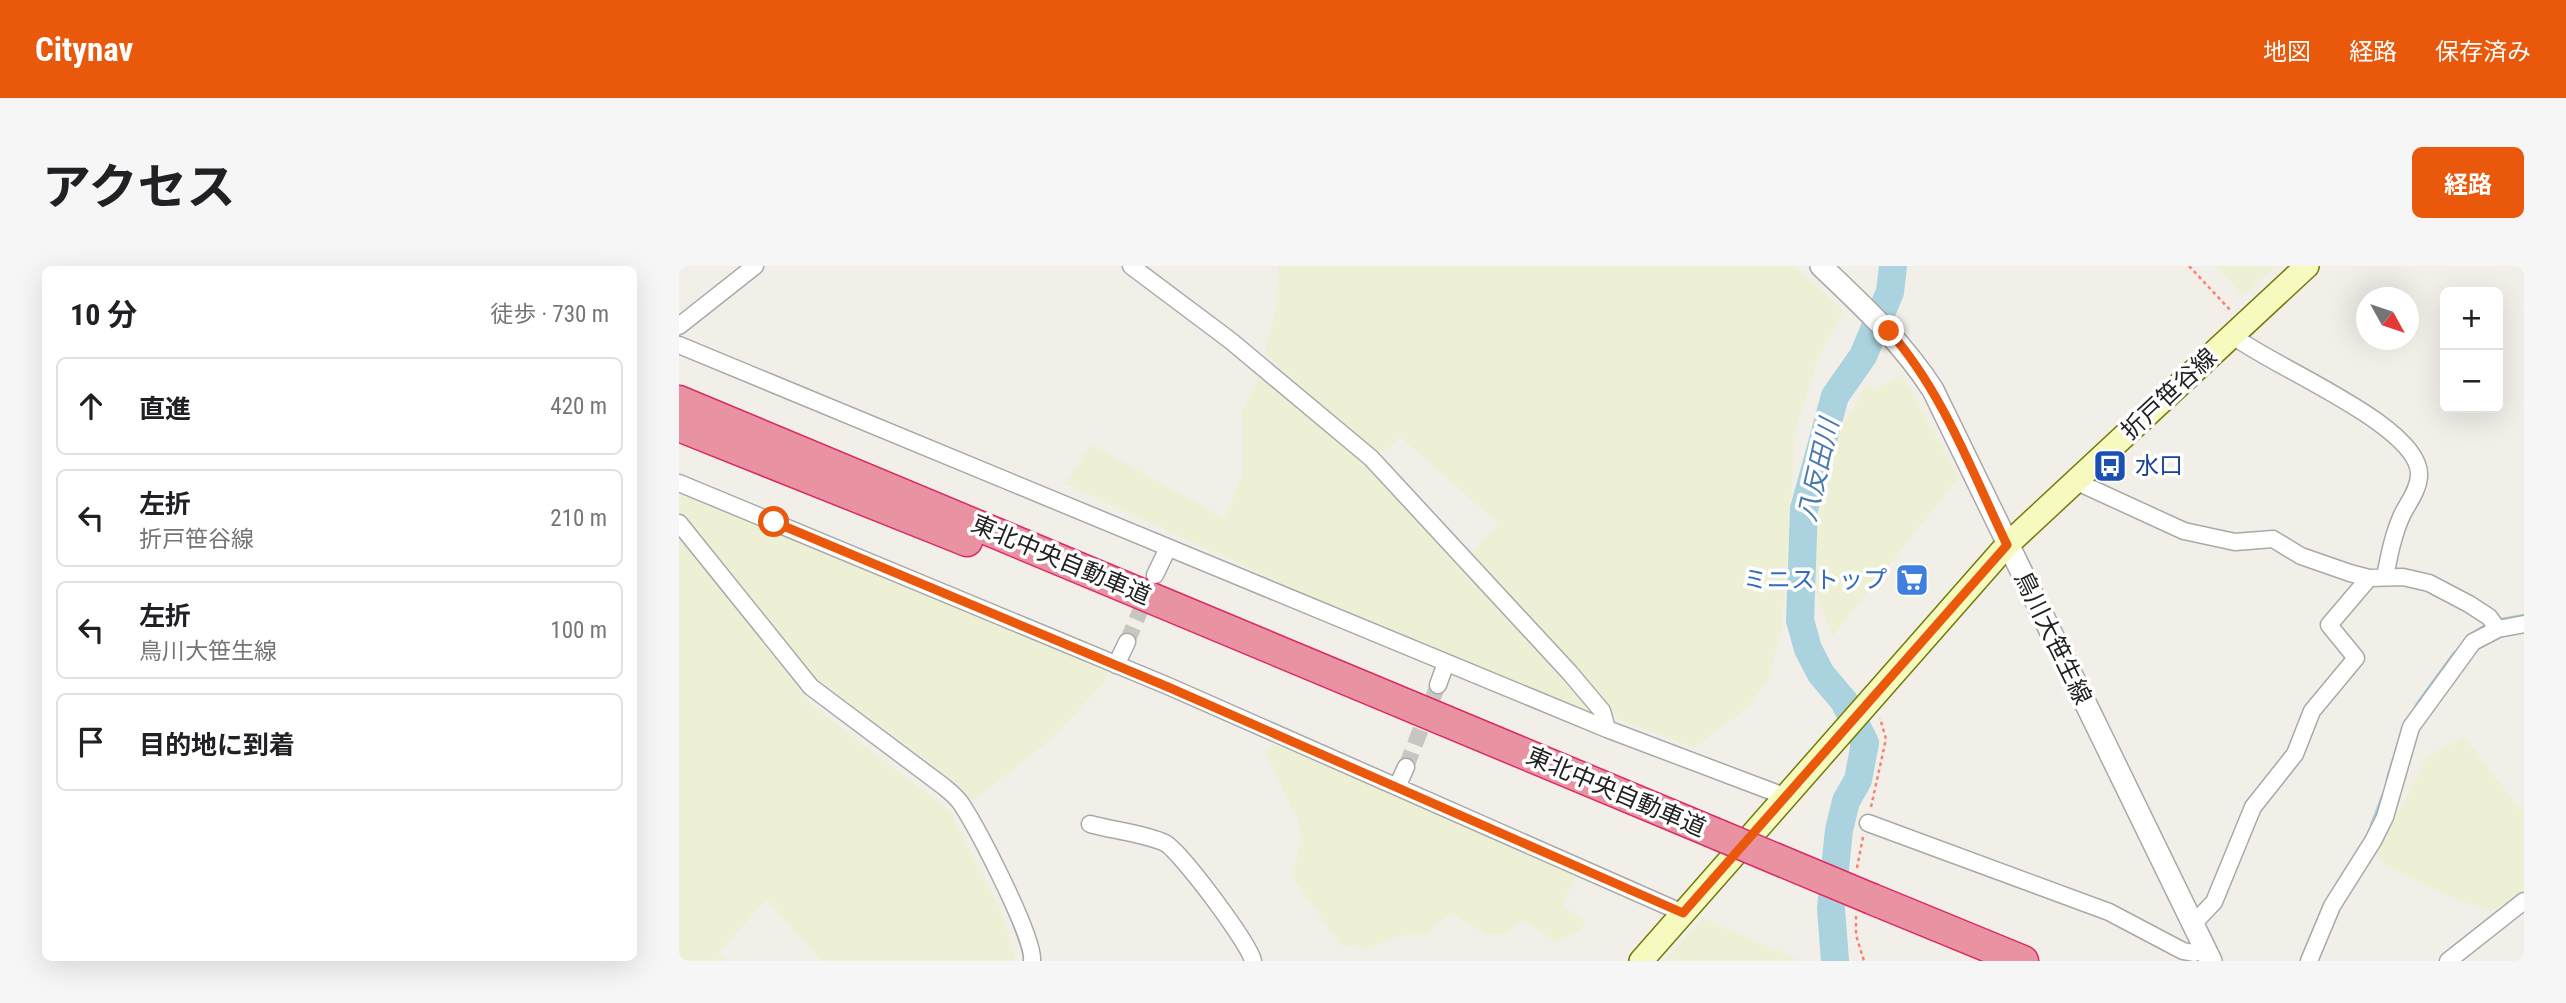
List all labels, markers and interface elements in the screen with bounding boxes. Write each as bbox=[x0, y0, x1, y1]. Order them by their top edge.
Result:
text: Citynav bbox=[35, 30, 133, 69]
text: 地図 bbox=[2263, 38, 2311, 66]
text: 経路 bbox=[2349, 38, 2397, 66]
text: 保存済み bbox=[2435, 38, 2531, 66]
button: 経路 bbox=[2412, 147, 2524, 218]
text: アクセス bbox=[42, 159, 236, 216]
north arrow bbox=[2356, 287, 2419, 350]
map controls bbox=[2440, 287, 2503, 413]
button: + bbox=[2440, 287, 2503, 350]
text: 10 分 bbox=[70, 297, 137, 332]
text: 徒歩 · 730 m bbox=[490, 301, 609, 328]
route end bbox=[1873, 315, 1904, 346]
street label: 折戸笹谷線 bbox=[2116, 343, 2222, 445]
button: − bbox=[2440, 350, 2503, 413]
icon: ahead bbox=[72, 387, 110, 425]
text: 420 m bbox=[550, 393, 607, 420]
text: 直進 bbox=[139, 394, 191, 424]
water label: 八反田川 bbox=[1792, 413, 1845, 524]
bus stop icon: 水口 bbox=[2091, 447, 2129, 485]
place label: 水口 bbox=[2135, 452, 2183, 480]
text: 左折 bbox=[139, 489, 191, 519]
icon: left bbox=[72, 499, 110, 537]
text: 210 m bbox=[550, 505, 607, 532]
route start bbox=[758, 506, 789, 537]
street label: 東北中央自動車道 bbox=[967, 510, 1155, 610]
text: 折戸笹谷線 bbox=[139, 526, 254, 553]
supermarket icon: ミニストップ bbox=[1893, 561, 1931, 599]
place label: ミニストップ bbox=[1743, 566, 1887, 594]
street label: 鳥川大笹生線 bbox=[2009, 567, 2097, 709]
text: 左折 bbox=[139, 601, 191, 631]
icon: left bbox=[72, 611, 110, 649]
text: 100 m bbox=[550, 617, 607, 644]
text: 鳥川大笹生線 bbox=[139, 638, 277, 665]
icon: arrive bbox=[72, 723, 110, 761]
text: 目的地に到着 bbox=[139, 730, 295, 760]
street label: 東北中央自動車道 bbox=[1522, 742, 1710, 842]

